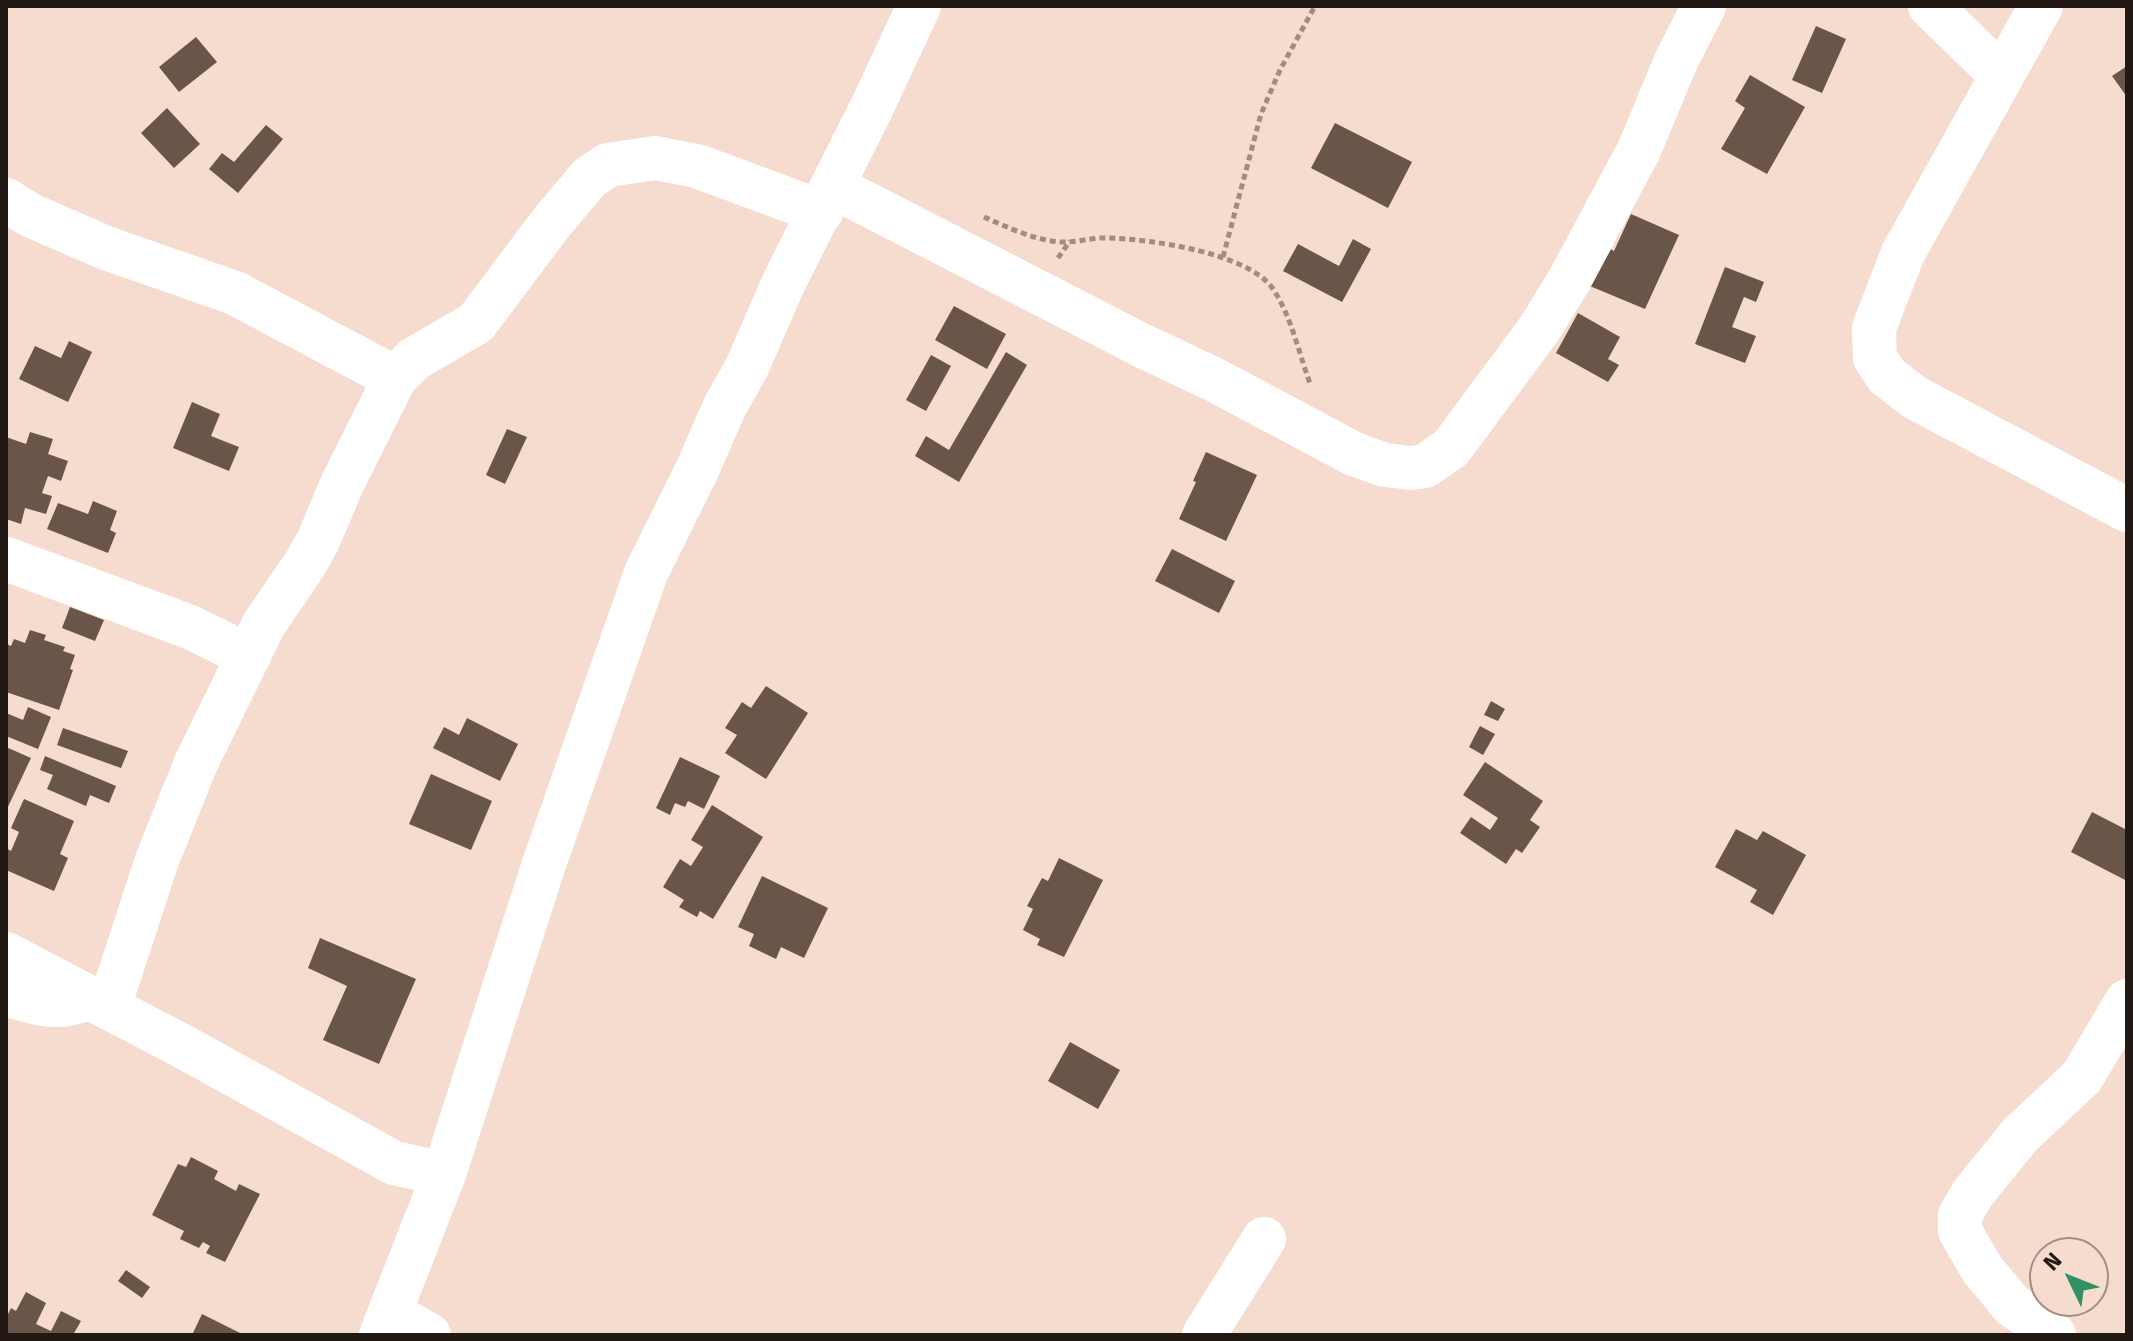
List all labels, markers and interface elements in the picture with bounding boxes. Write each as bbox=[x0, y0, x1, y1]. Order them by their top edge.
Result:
north arrow bbox=[2029, 1237, 2109, 1317]
text: N bbox=[2038, 1247, 2067, 1276]

